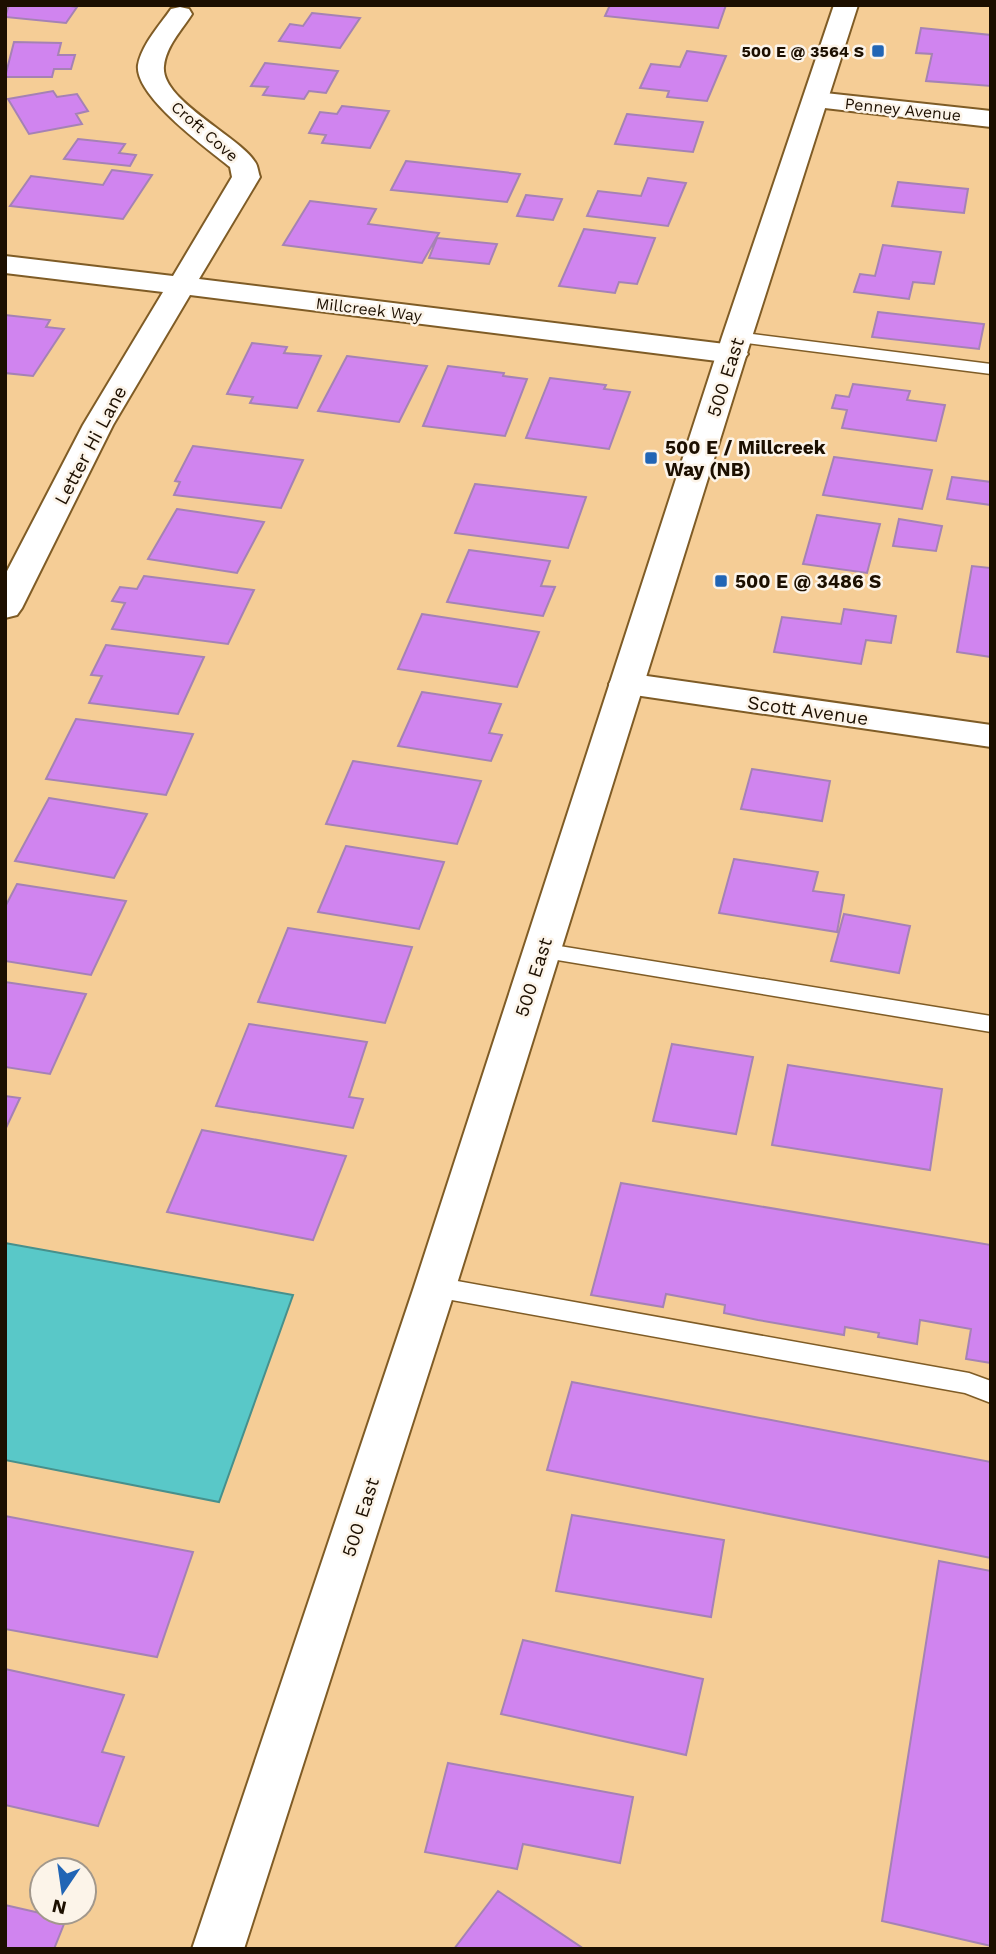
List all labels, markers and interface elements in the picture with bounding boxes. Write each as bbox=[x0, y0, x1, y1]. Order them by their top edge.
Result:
place label: 500 E @ 3564 S bbox=[741, 42, 864, 61]
marker: 500 E @ 3564 S bbox=[870, 43, 886, 59]
street label: Penney Avenue bbox=[844, 94, 962, 125]
street label: Croft Cove bbox=[167, 97, 242, 166]
street label: Millcreek Way bbox=[315, 294, 424, 326]
street label: 500 East bbox=[702, 335, 749, 420]
street label: Letter Hi Lane bbox=[49, 382, 131, 509]
place label: 500 E / Millcreek Way (NB) bbox=[665, 436, 826, 481]
marker: 500 E / Millcreek Way (NB) bbox=[643, 450, 659, 466]
place label: 500 E @ 3486 S bbox=[735, 570, 881, 593]
marker: 500 E @ 3486 S bbox=[713, 573, 729, 589]
street label: Scott Avenue bbox=[746, 691, 870, 730]
street label: 500 East bbox=[510, 935, 557, 1020]
street label: 500 East bbox=[337, 1475, 384, 1560]
north arrow bbox=[28, 1856, 98, 1926]
text: N bbox=[50, 1894, 69, 1920]

